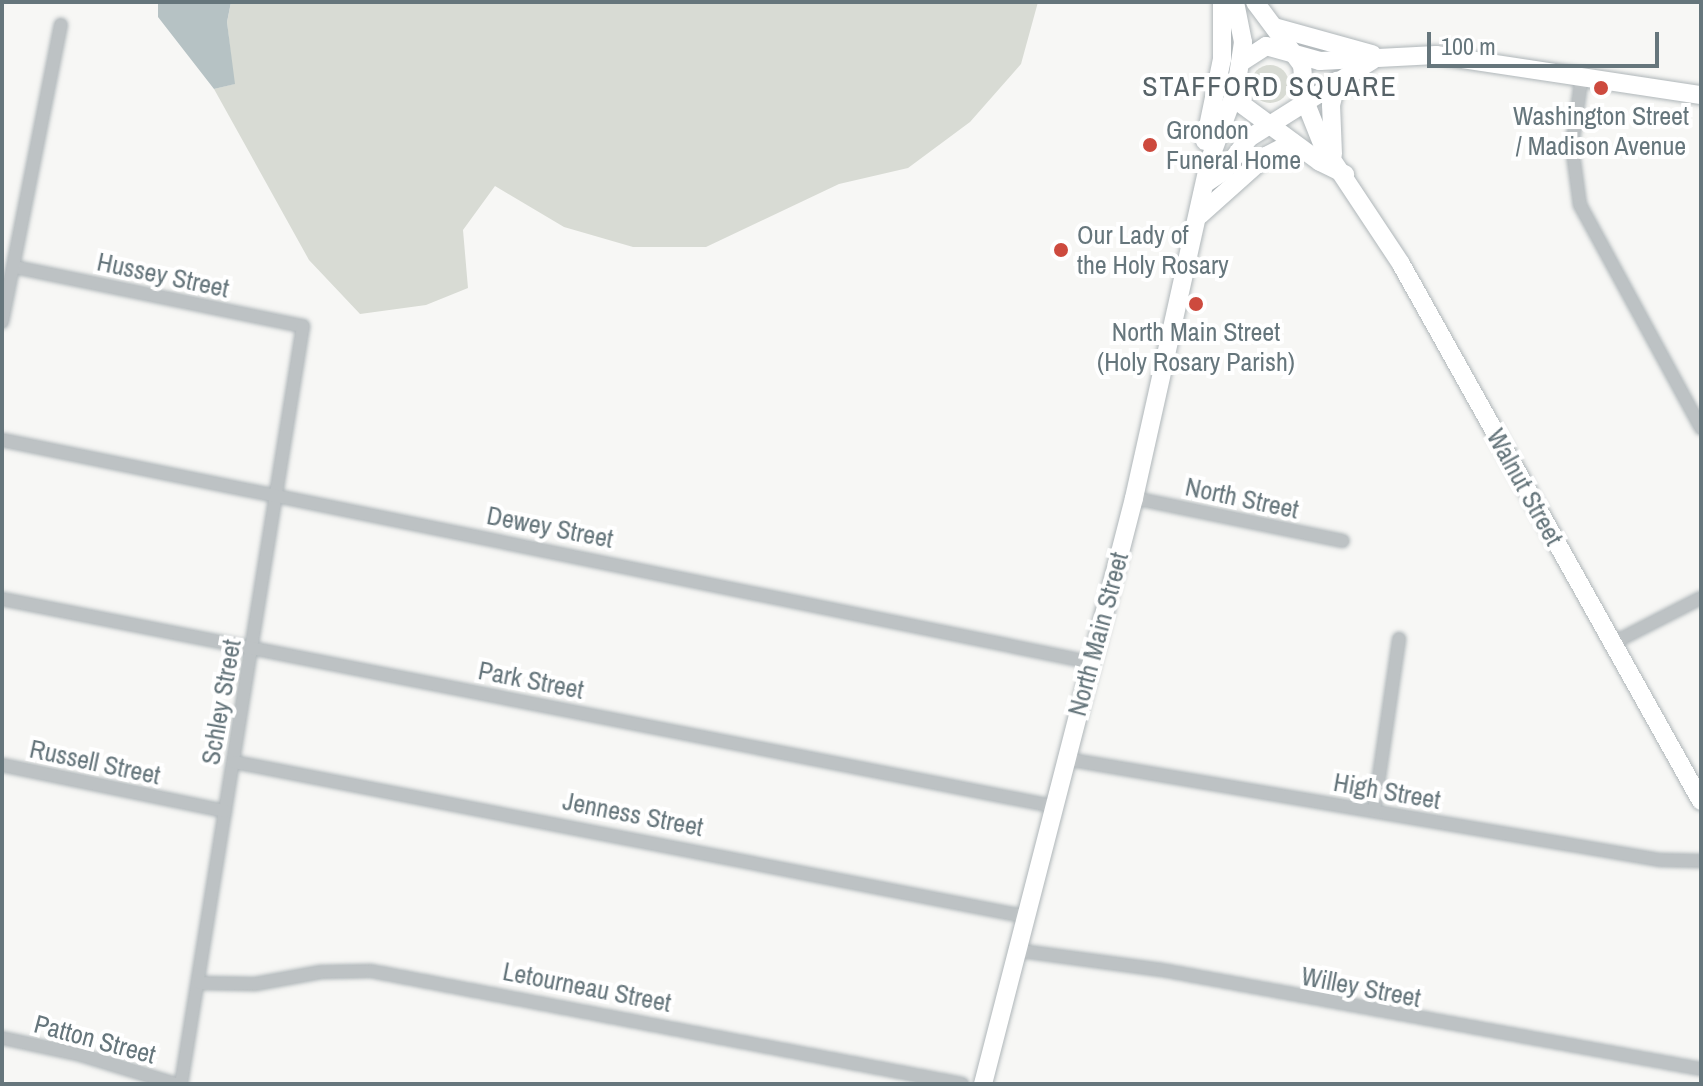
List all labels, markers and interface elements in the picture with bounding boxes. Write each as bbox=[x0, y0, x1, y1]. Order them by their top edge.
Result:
scale bar bbox=[1431, 16, 1663, 66]
text: 100 m bbox=[1441, 30, 1496, 62]
district label: STAFFORD SQUARE bbox=[1142, 69, 1398, 103]
marker: Washington Street / Madison Avenue bbox=[1592, 79, 1610, 97]
place label: Washington Street / Madison Avenue bbox=[1513, 100, 1689, 162]
place label: Grondon Funeral Home bbox=[1166, 114, 1301, 176]
marker: Grondon Funeral Home bbox=[1141, 136, 1159, 154]
place label: Our Lady of the Holy Rosary bbox=[1077, 219, 1229, 280]
marker: Our Lady of the Holy Rosary bbox=[1052, 241, 1070, 259]
street label: Hussey Street bbox=[94, 246, 232, 304]
marker: North Main Street (Holy Rosary Parish) bbox=[1187, 295, 1205, 313]
place label: North Main Street (Holy Rosary Parish) bbox=[1097, 316, 1295, 378]
street label: Walnut Street bbox=[1480, 423, 1570, 551]
street label: North Street bbox=[1183, 471, 1301, 525]
street label: Dewey Street bbox=[484, 499, 616, 555]
street label: North Main Street bbox=[1061, 549, 1135, 719]
street label: Schley Street bbox=[195, 637, 247, 767]
street label: Park Street bbox=[476, 655, 586, 705]
street label: Russell Street bbox=[27, 733, 163, 791]
street label: High Street bbox=[1331, 766, 1443, 816]
street label: Jenness Street bbox=[560, 785, 706, 843]
street label: Letourneau Street bbox=[500, 955, 674, 1019]
street label: Willey Street bbox=[1299, 960, 1423, 1014]
street label: Patton Street bbox=[31, 1008, 159, 1070]

